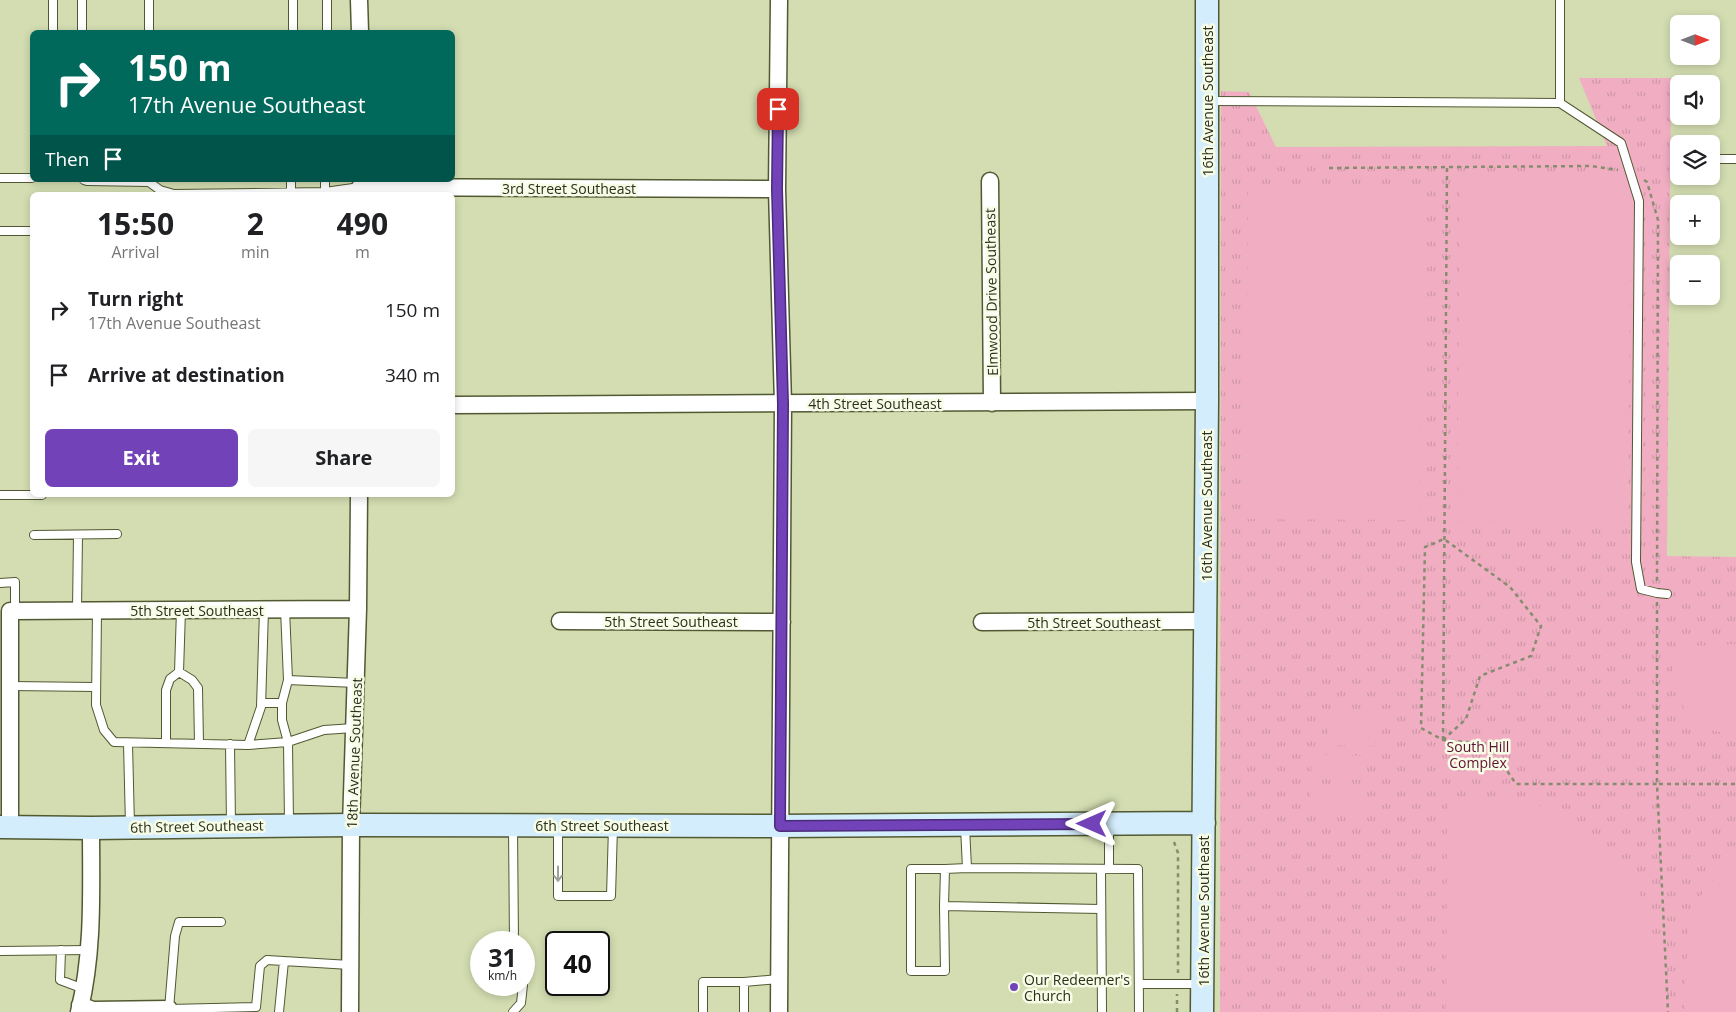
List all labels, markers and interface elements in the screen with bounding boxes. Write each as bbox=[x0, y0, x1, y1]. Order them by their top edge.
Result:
north arrow bbox=[1670, 15, 1720, 65]
map controls bbox=[1670, 15, 1720, 305]
street label: 16th Avenue Southeast bbox=[1198, 25, 1217, 177]
text: 150 m bbox=[128, 44, 232, 91]
icon: right bbox=[45, 50, 110, 115]
button: sound bbox=[1670, 75, 1720, 125]
pin bbox=[757, 88, 799, 130]
text: 17th Avenue Southeast bbox=[128, 89, 366, 119]
icon: arrive bbox=[764, 95, 792, 123]
button: layers bbox=[1670, 135, 1720, 185]
icon: arrive bbox=[99, 145, 127, 173]
text: Then bbox=[45, 146, 89, 172]
street label: 3rd Street Southeast bbox=[502, 179, 636, 198]
button: + bbox=[1670, 195, 1720, 245]
text: 15:50 bbox=[97, 203, 174, 244]
text: 2 bbox=[247, 203, 264, 244]
text: 490 bbox=[337, 203, 388, 244]
street label: Elmwood Drive Southeast bbox=[980, 208, 1002, 376]
text: Arrival bbox=[111, 241, 160, 263]
text: min bbox=[241, 241, 270, 263]
text: m bbox=[355, 241, 370, 263]
button: − bbox=[1670, 255, 1720, 305]
text: Turn right bbox=[88, 286, 183, 312]
icon: right bbox=[45, 296, 73, 324]
text: 150 m bbox=[385, 297, 440, 323]
text: 17th Avenue Southeast bbox=[88, 312, 261, 334]
icon: arrive bbox=[45, 361, 73, 389]
text: Arrive at destination bbox=[88, 362, 285, 388]
text: 340 m bbox=[385, 362, 440, 388]
street label: 4th Street Southeast bbox=[808, 394, 942, 413]
button: Exit bbox=[45, 429, 238, 487]
button: Share bbox=[248, 429, 440, 487]
street label: 16th Avenue Southeast bbox=[1197, 430, 1216, 582]
street label: 5th Street Southeast bbox=[130, 601, 264, 620]
street label: 5th Street Southeast bbox=[604, 612, 738, 631]
street label: 5th Street Southeast bbox=[1027, 613, 1161, 632]
street label: 18th Avenue Southeast bbox=[342, 677, 366, 829]
park label: South Hill Complex bbox=[1447, 737, 1509, 772]
position arrow bbox=[1065, 797, 1117, 849]
street label: 6th Street Southeast bbox=[130, 815, 264, 837]
street label: 6th Street Southeast bbox=[535, 816, 669, 835]
street label: 16th Avenue Southeast bbox=[1194, 835, 1213, 987]
one-way arrow bbox=[553, 866, 563, 882]
speed limit sign: 40 bbox=[545, 931, 610, 996]
text: 31 bbox=[488, 940, 517, 974]
text: km/h bbox=[488, 967, 517, 984]
place label: Our Redeemer's Church bbox=[1024, 970, 1130, 1005]
marker: Our Redeemer's Church bbox=[1008, 981, 1020, 993]

